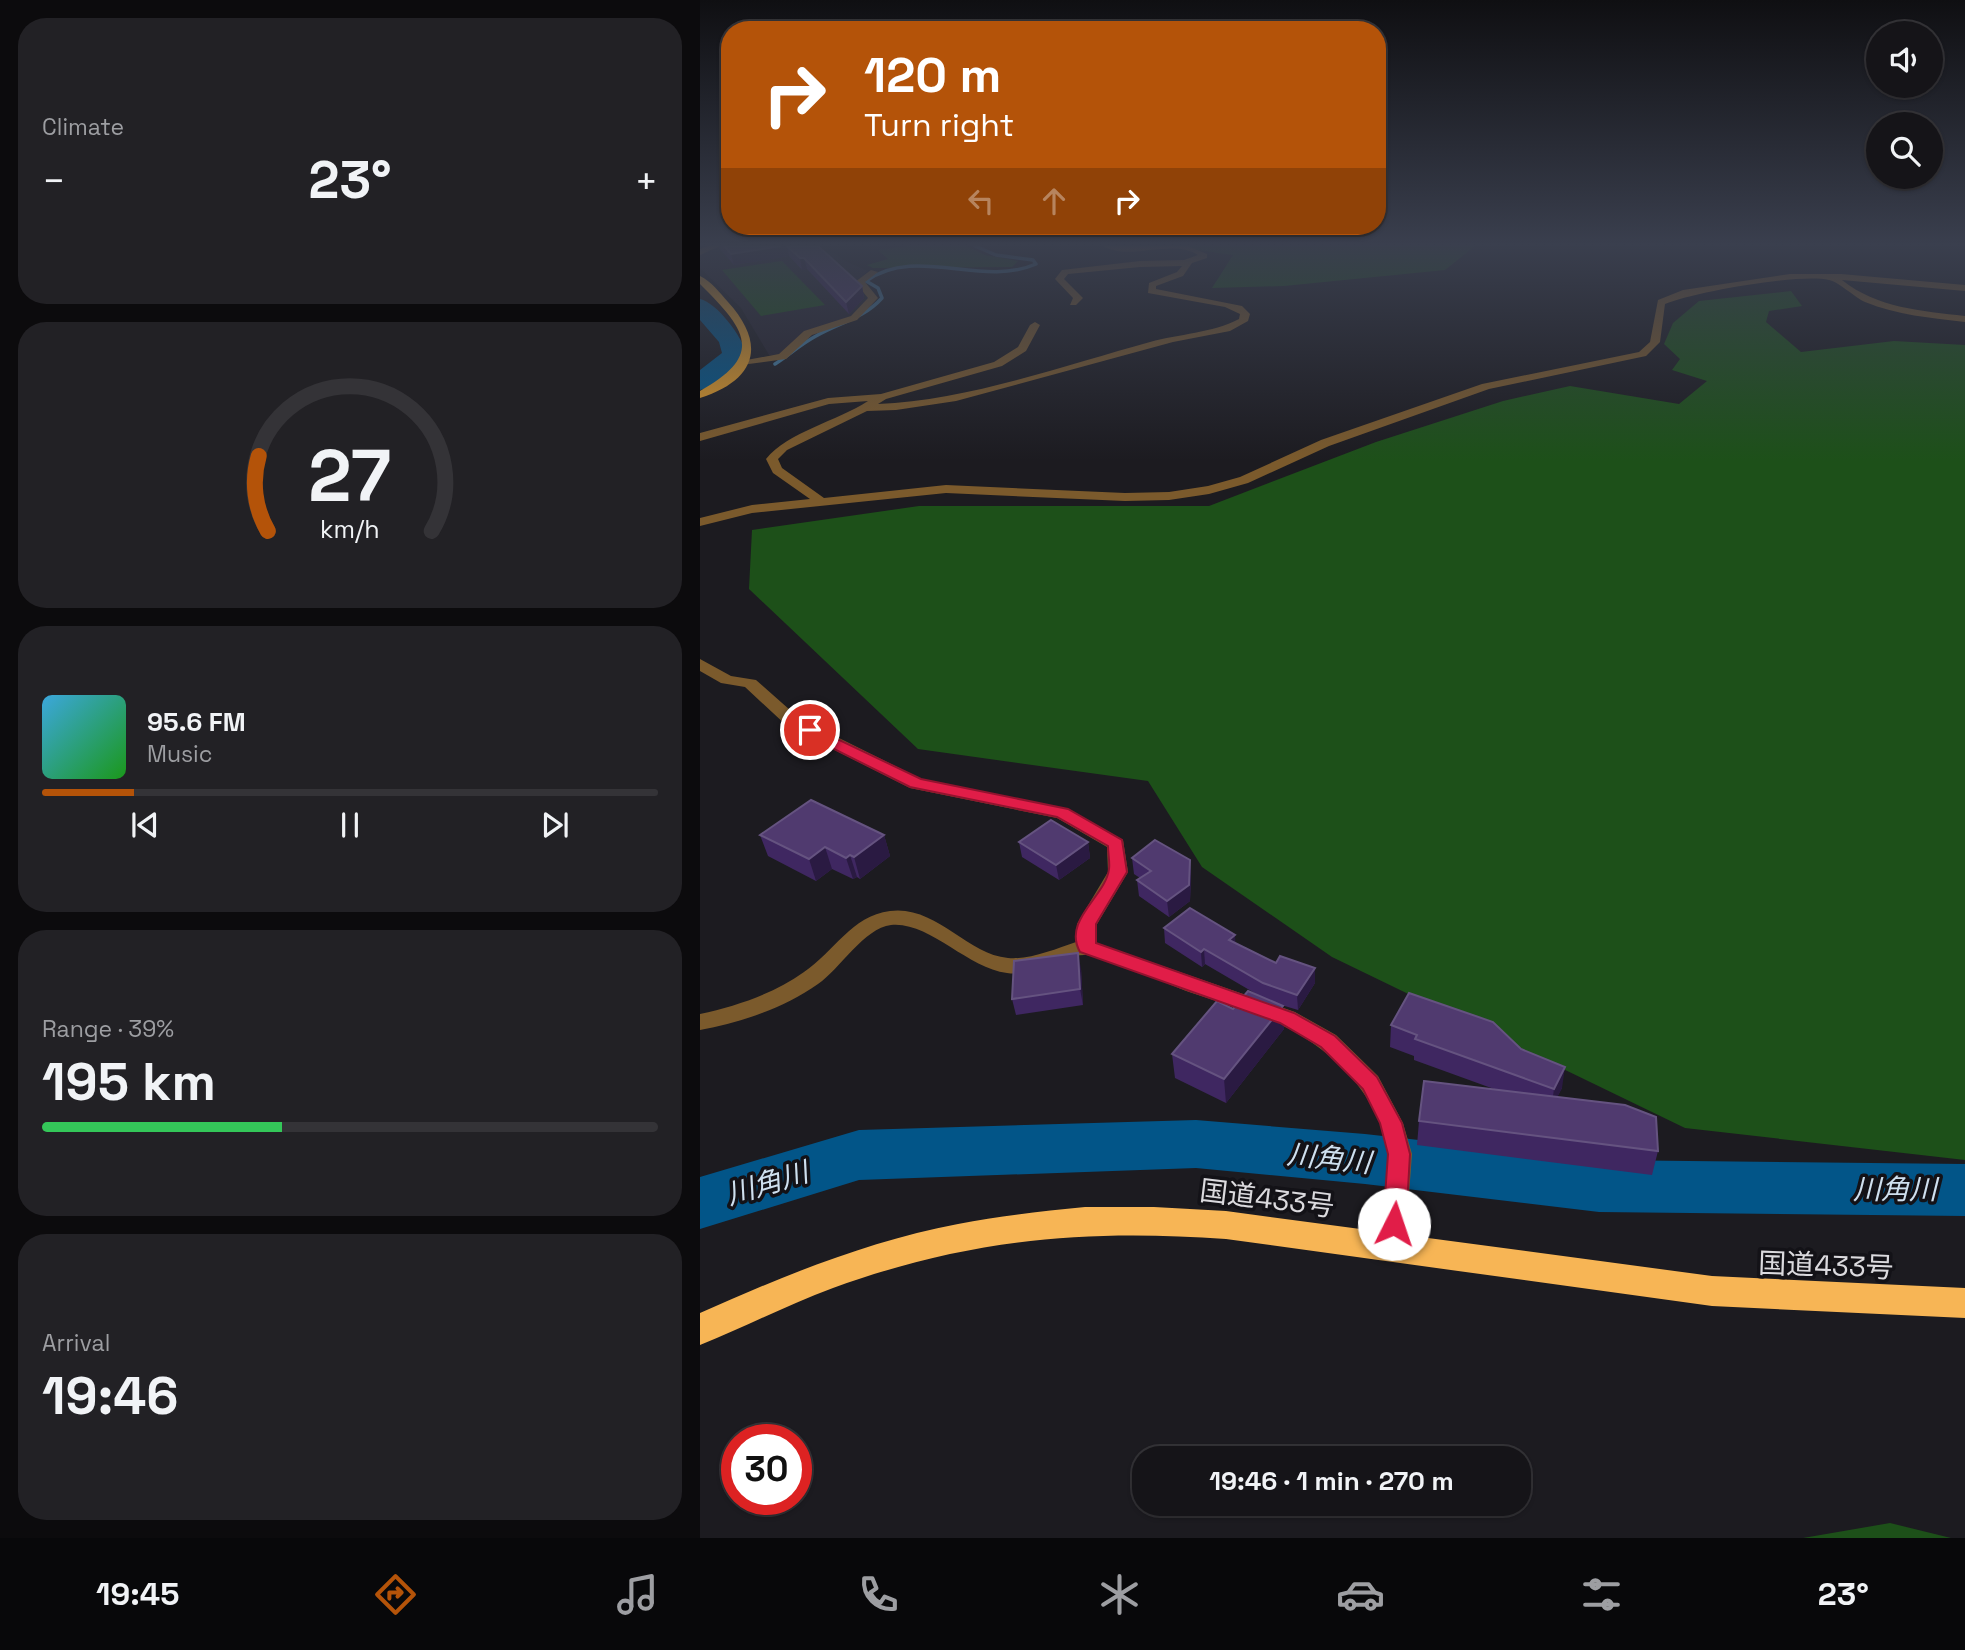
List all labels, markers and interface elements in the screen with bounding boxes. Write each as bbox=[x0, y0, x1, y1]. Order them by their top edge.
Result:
map controls bbox=[1866, 21, 1943, 189]
button: sound bbox=[1866, 21, 1943, 98]
text: 120 m bbox=[864, 44, 1001, 106]
icon: right bbox=[749, 49, 840, 140]
text: Turn right bbox=[864, 105, 1014, 145]
text: Climate bbox=[42, 112, 124, 142]
button: search bbox=[1866, 112, 1943, 189]
text: 23° bbox=[309, 147, 392, 213]
text: − bbox=[42, 157, 66, 205]
text: + bbox=[634, 157, 658, 205]
icon: left bbox=[962, 182, 1000, 220]
icon: ahead bbox=[1035, 182, 1073, 220]
icon: right bbox=[1108, 182, 1146, 220]
text: 27 bbox=[309, 429, 391, 522]
text: km/h bbox=[320, 513, 380, 545]
pin bbox=[780, 700, 840, 760]
text: 95.6 FM bbox=[147, 705, 246, 739]
icon: arrive bbox=[791, 711, 829, 749]
text: Music bbox=[147, 739, 212, 769]
icon: previous bbox=[126, 806, 164, 844]
icon: pause bbox=[331, 806, 369, 844]
icon: next bbox=[536, 806, 574, 844]
text: Range · 39% bbox=[42, 1014, 174, 1044]
text: 195 km bbox=[42, 1049, 216, 1115]
water label: 川角川 bbox=[1285, 1136, 1376, 1181]
water label: 川角川 bbox=[722, 1153, 815, 1212]
water label: 川角川 bbox=[1853, 1171, 1940, 1207]
street label: 国道433号 bbox=[1198, 1172, 1336, 1224]
position arrow bbox=[1357, 1187, 1431, 1261]
street label: 国道433号 bbox=[1758, 1245, 1894, 1285]
text: Arrival bbox=[42, 1328, 110, 1358]
text: 19:46 bbox=[42, 1363, 178, 1429]
speed limit sign: 30 bbox=[721, 1424, 812, 1515]
text: 19:46 · 1 min · 270 m bbox=[1209, 1464, 1454, 1498]
icon: directions bbox=[371, 1570, 420, 1619]
icon: music bbox=[613, 1570, 662, 1619]
icon: phone bbox=[854, 1570, 903, 1619]
icon: climate bbox=[1095, 1570, 1144, 1619]
icon: car bbox=[1336, 1570, 1385, 1619]
icon: filters bbox=[1577, 1570, 1626, 1619]
text: 19:45 bbox=[96, 1574, 179, 1614]
text: 23° bbox=[1818, 1574, 1869, 1614]

